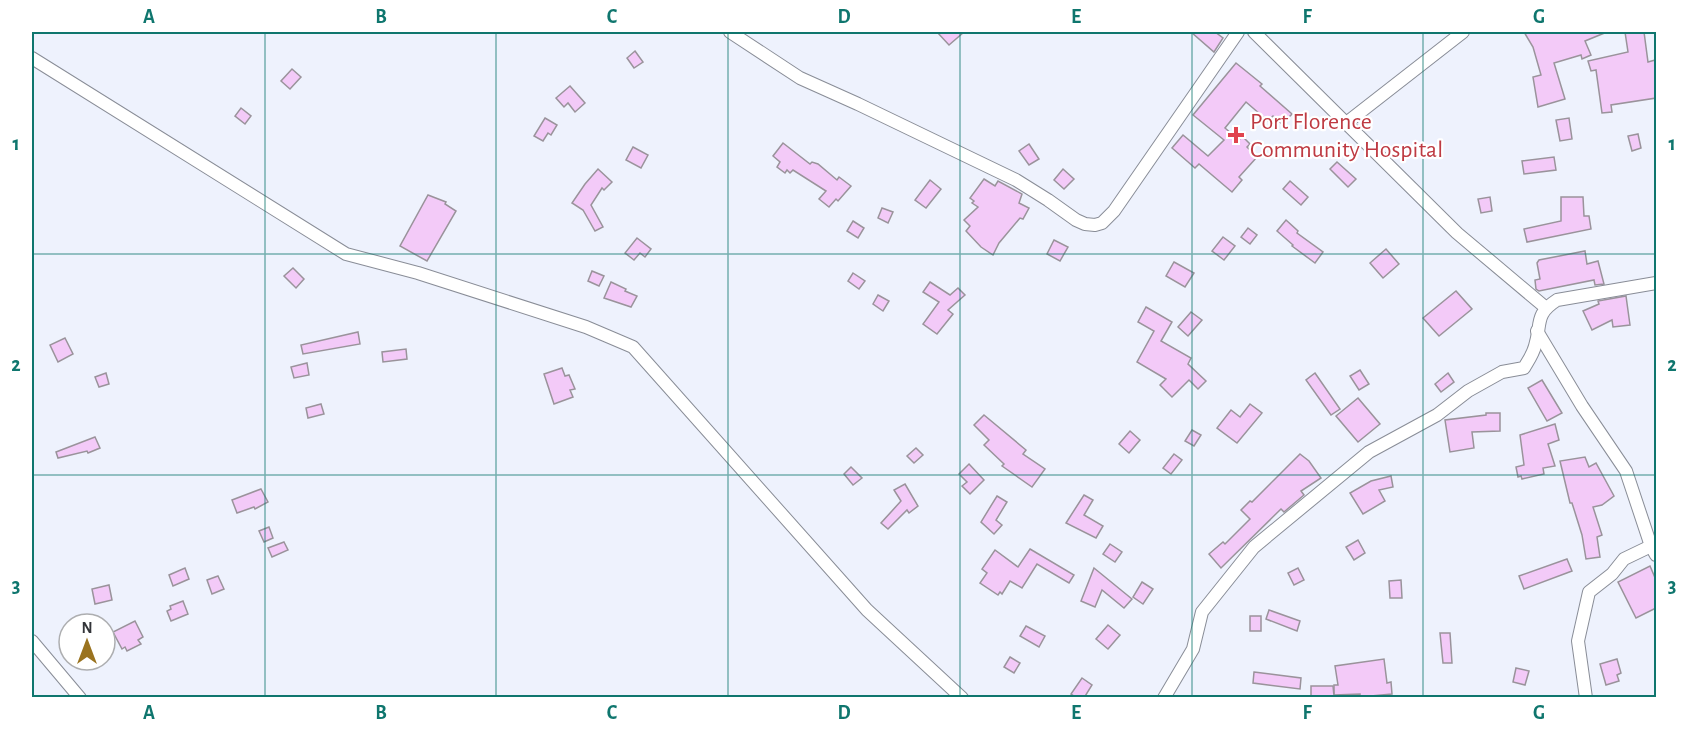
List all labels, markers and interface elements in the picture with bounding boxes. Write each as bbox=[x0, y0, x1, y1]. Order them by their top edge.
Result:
text: A bbox=[143, 7, 155, 27]
text: B bbox=[375, 7, 387, 27]
text: C bbox=[607, 7, 618, 27]
text: D bbox=[837, 7, 851, 27]
text: E bbox=[1071, 7, 1081, 27]
text: F bbox=[1302, 7, 1312, 27]
text: G bbox=[1533, 7, 1545, 27]
place label: Port Florence Community Hospital bbox=[1250, 110, 1443, 162]
marker: Port Florence Community Hospital bbox=[1227, 126, 1245, 144]
text: 1 bbox=[12, 134, 20, 154]
text: 1 bbox=[1668, 134, 1676, 154]
text: 2 bbox=[11, 355, 21, 375]
text: 2 bbox=[1667, 355, 1677, 375]
text: 3 bbox=[12, 576, 20, 596]
text: 3 bbox=[1668, 576, 1676, 596]
north arrow bbox=[57, 612, 117, 672]
text: N bbox=[81, 620, 93, 636]
text: A bbox=[143, 703, 155, 723]
text: B bbox=[375, 703, 387, 723]
text: C bbox=[607, 703, 618, 723]
text: D bbox=[837, 703, 851, 723]
text: E bbox=[1071, 703, 1081, 723]
text: F bbox=[1302, 703, 1312, 723]
text: G bbox=[1533, 703, 1545, 723]

